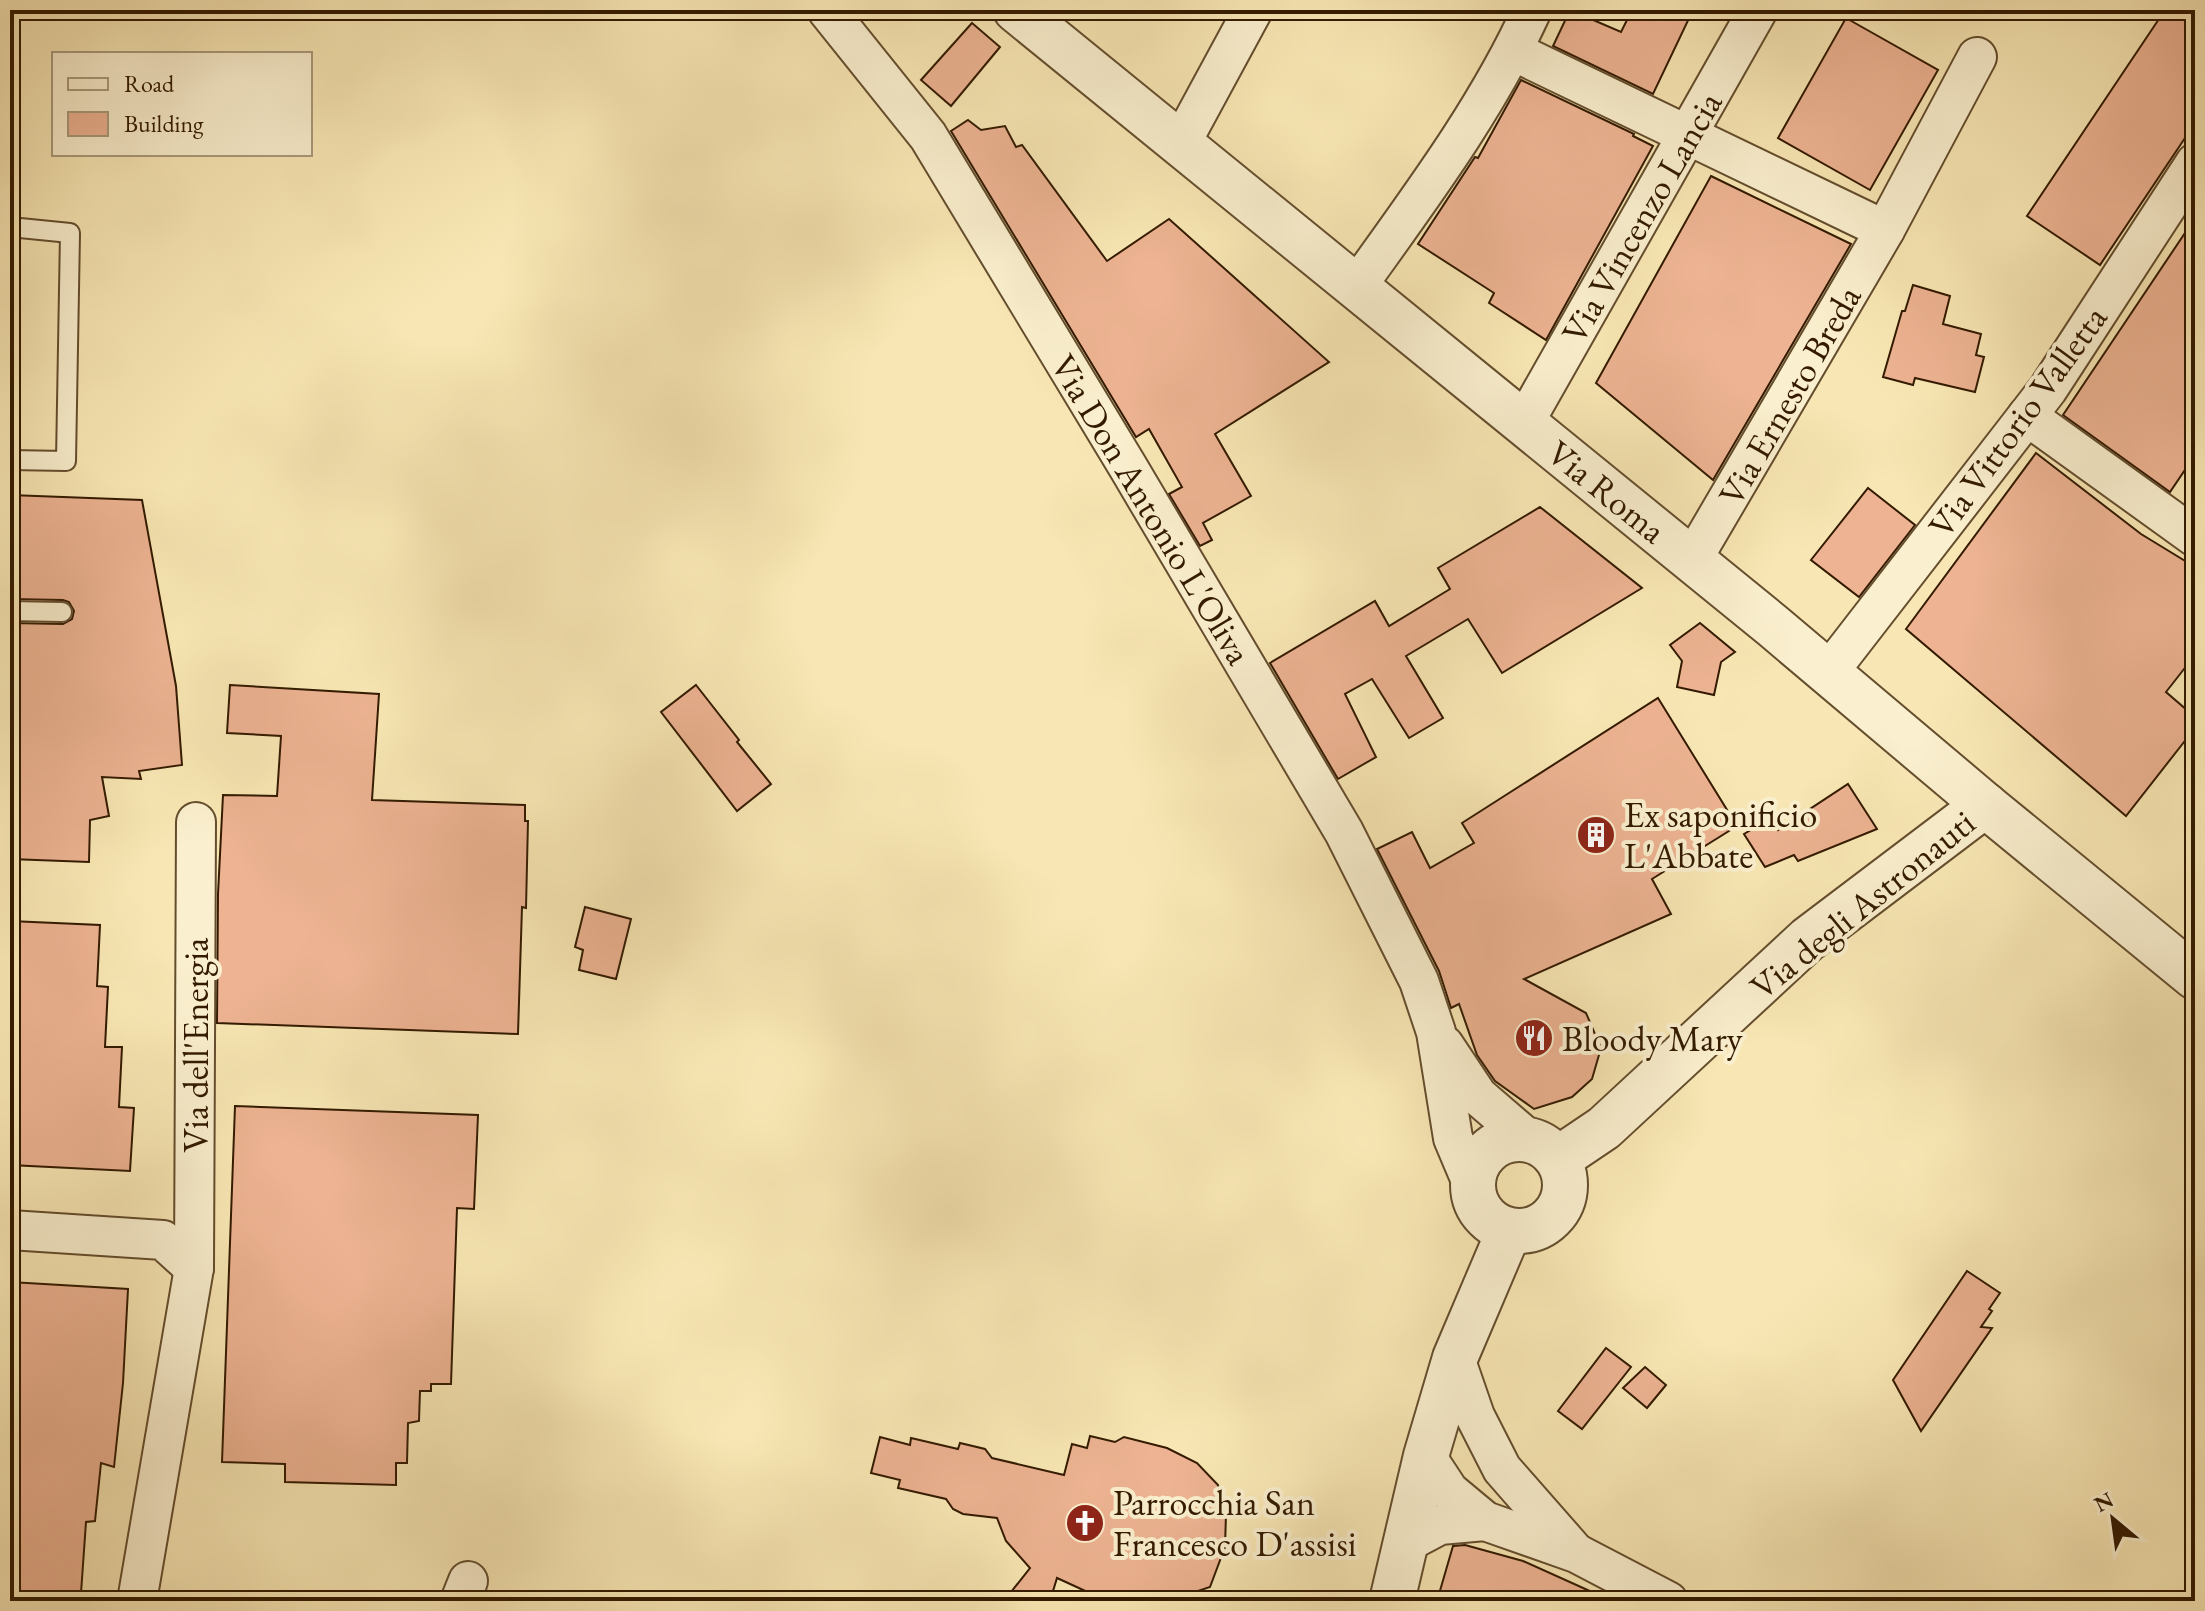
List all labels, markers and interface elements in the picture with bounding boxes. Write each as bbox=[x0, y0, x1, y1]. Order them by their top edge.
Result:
legend bbox=[52, 52, 312, 156]
text: Road bbox=[124, 68, 175, 99]
street label: Via Vincenzo Lancia bbox=[1550, 82, 1733, 352]
text: Building bbox=[124, 108, 204, 139]
street label: Via Ernesto Breda bbox=[1707, 276, 1872, 514]
street label: Via Vittorio Valletta bbox=[1917, 295, 2118, 547]
street label: Via Don Antonio L'Oliva bbox=[1040, 346, 1263, 673]
street label: Via Roma bbox=[1538, 429, 1676, 554]
place label: Ex saponificio L'Abbate bbox=[1624, 791, 1817, 879]
street label: Via degli Astronauti bbox=[1740, 799, 1985, 1010]
building icon: Ex saponificio L'Abbate bbox=[1575, 814, 1617, 856]
street label: Via dell'Energia bbox=[172, 937, 219, 1152]
place label: Bloody Mary bbox=[1562, 1015, 1743, 1062]
restaurant icon: Bloody Mary bbox=[1513, 1017, 1555, 1059]
place label: Parrocchia San Francesco D'assisi bbox=[1113, 1479, 1357, 1567]
north arrow bbox=[2073, 1479, 2153, 1559]
text: N bbox=[2089, 1485, 2119, 1519]
church icon: Parrocchia San Francesco D'assisi bbox=[1064, 1502, 1106, 1544]

